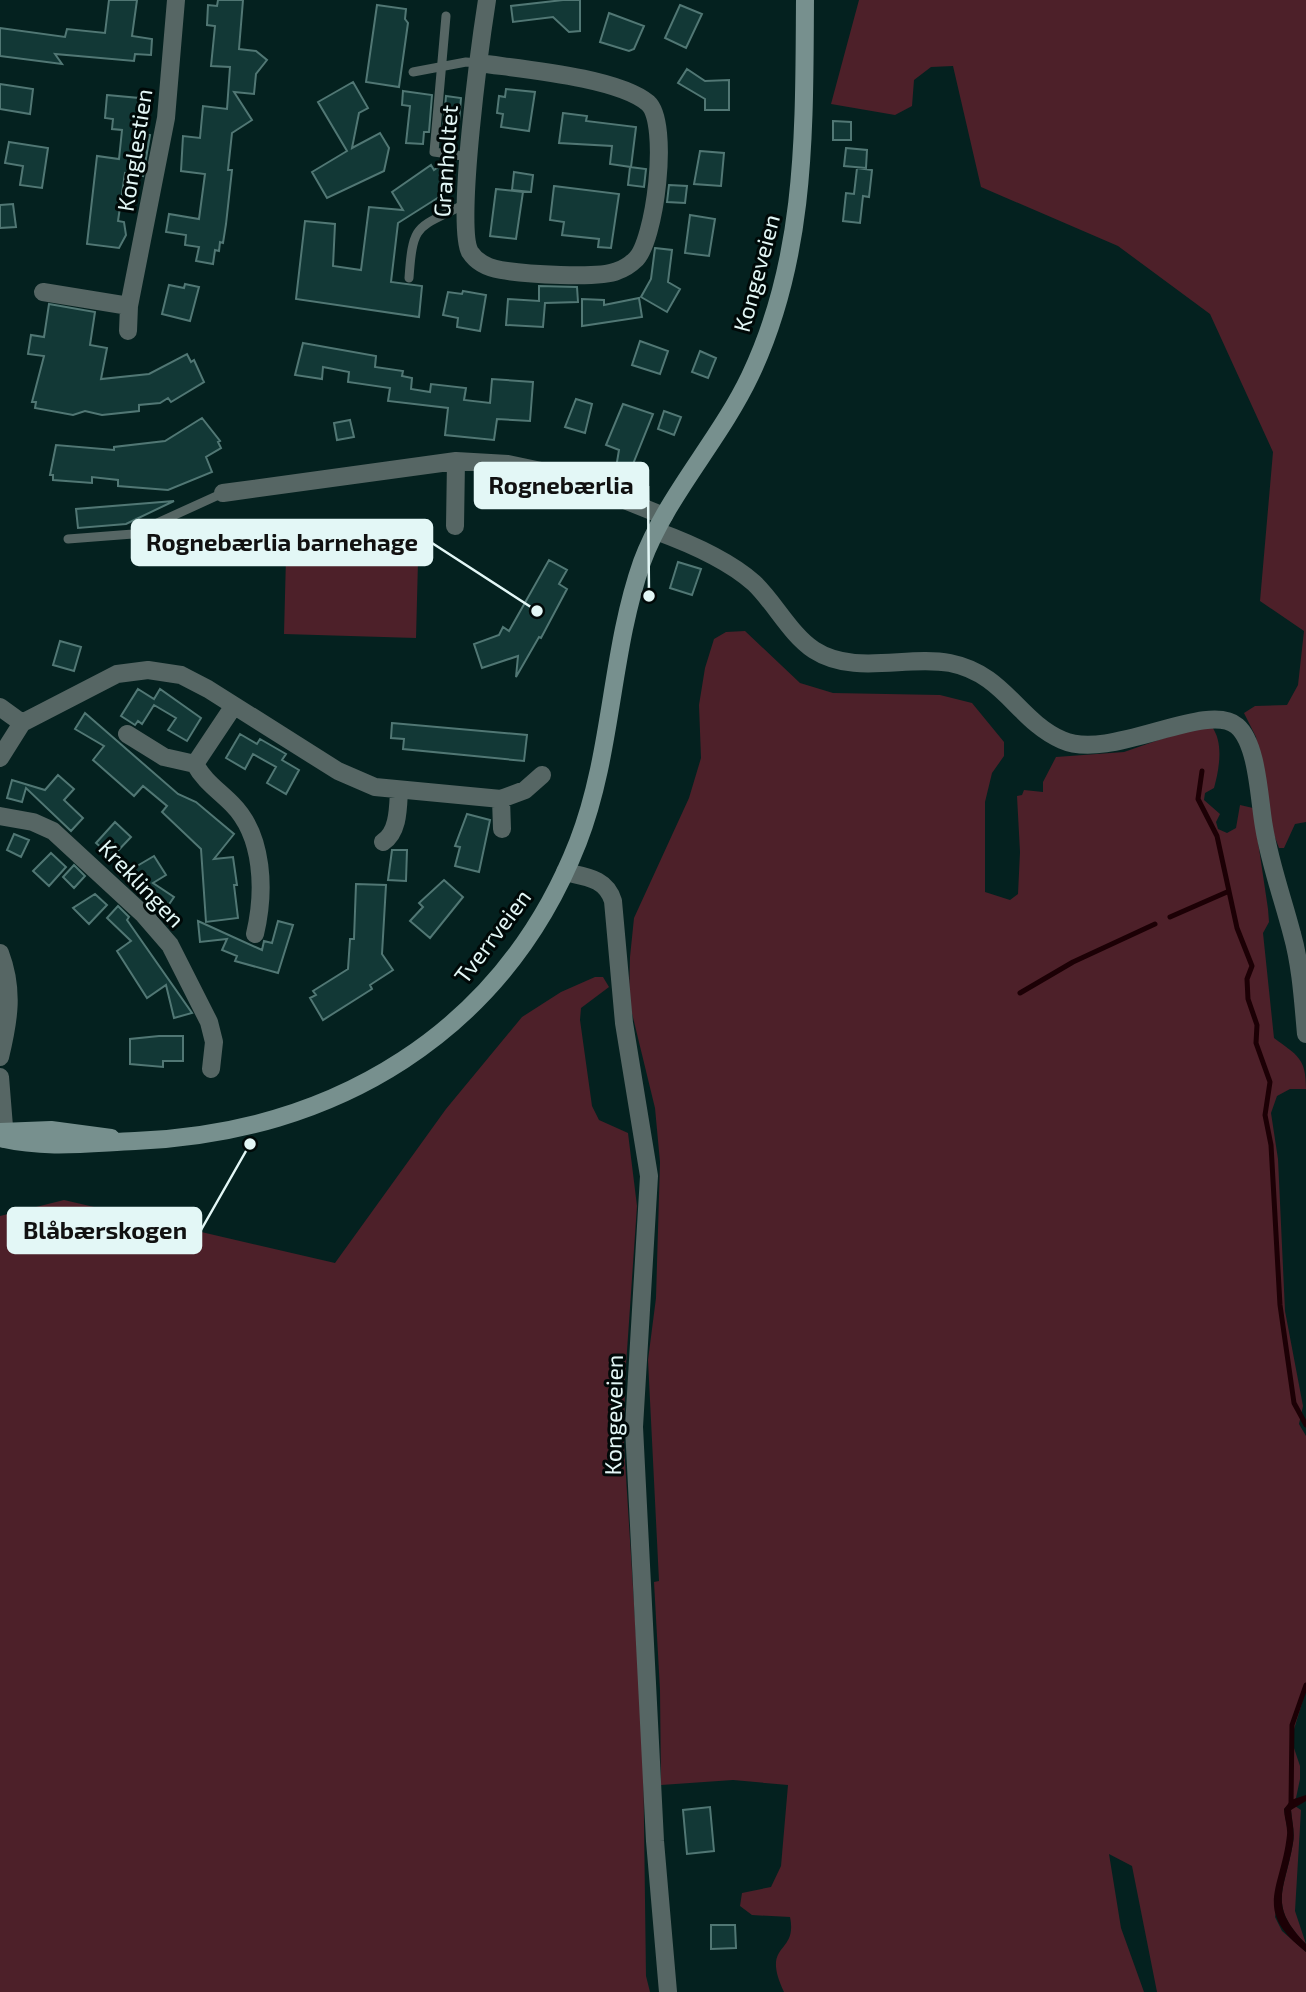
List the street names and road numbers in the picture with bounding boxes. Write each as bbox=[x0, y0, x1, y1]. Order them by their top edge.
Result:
street label: Konglestien bbox=[111, 87, 157, 213]
street label: Granholtet bbox=[427, 104, 463, 218]
street label: Kongeveien bbox=[727, 211, 785, 335]
street label: Kreklingen bbox=[93, 833, 191, 933]
street label: Tverrveien bbox=[448, 883, 536, 989]
street label: Kongeveien bbox=[598, 1354, 628, 1476]

